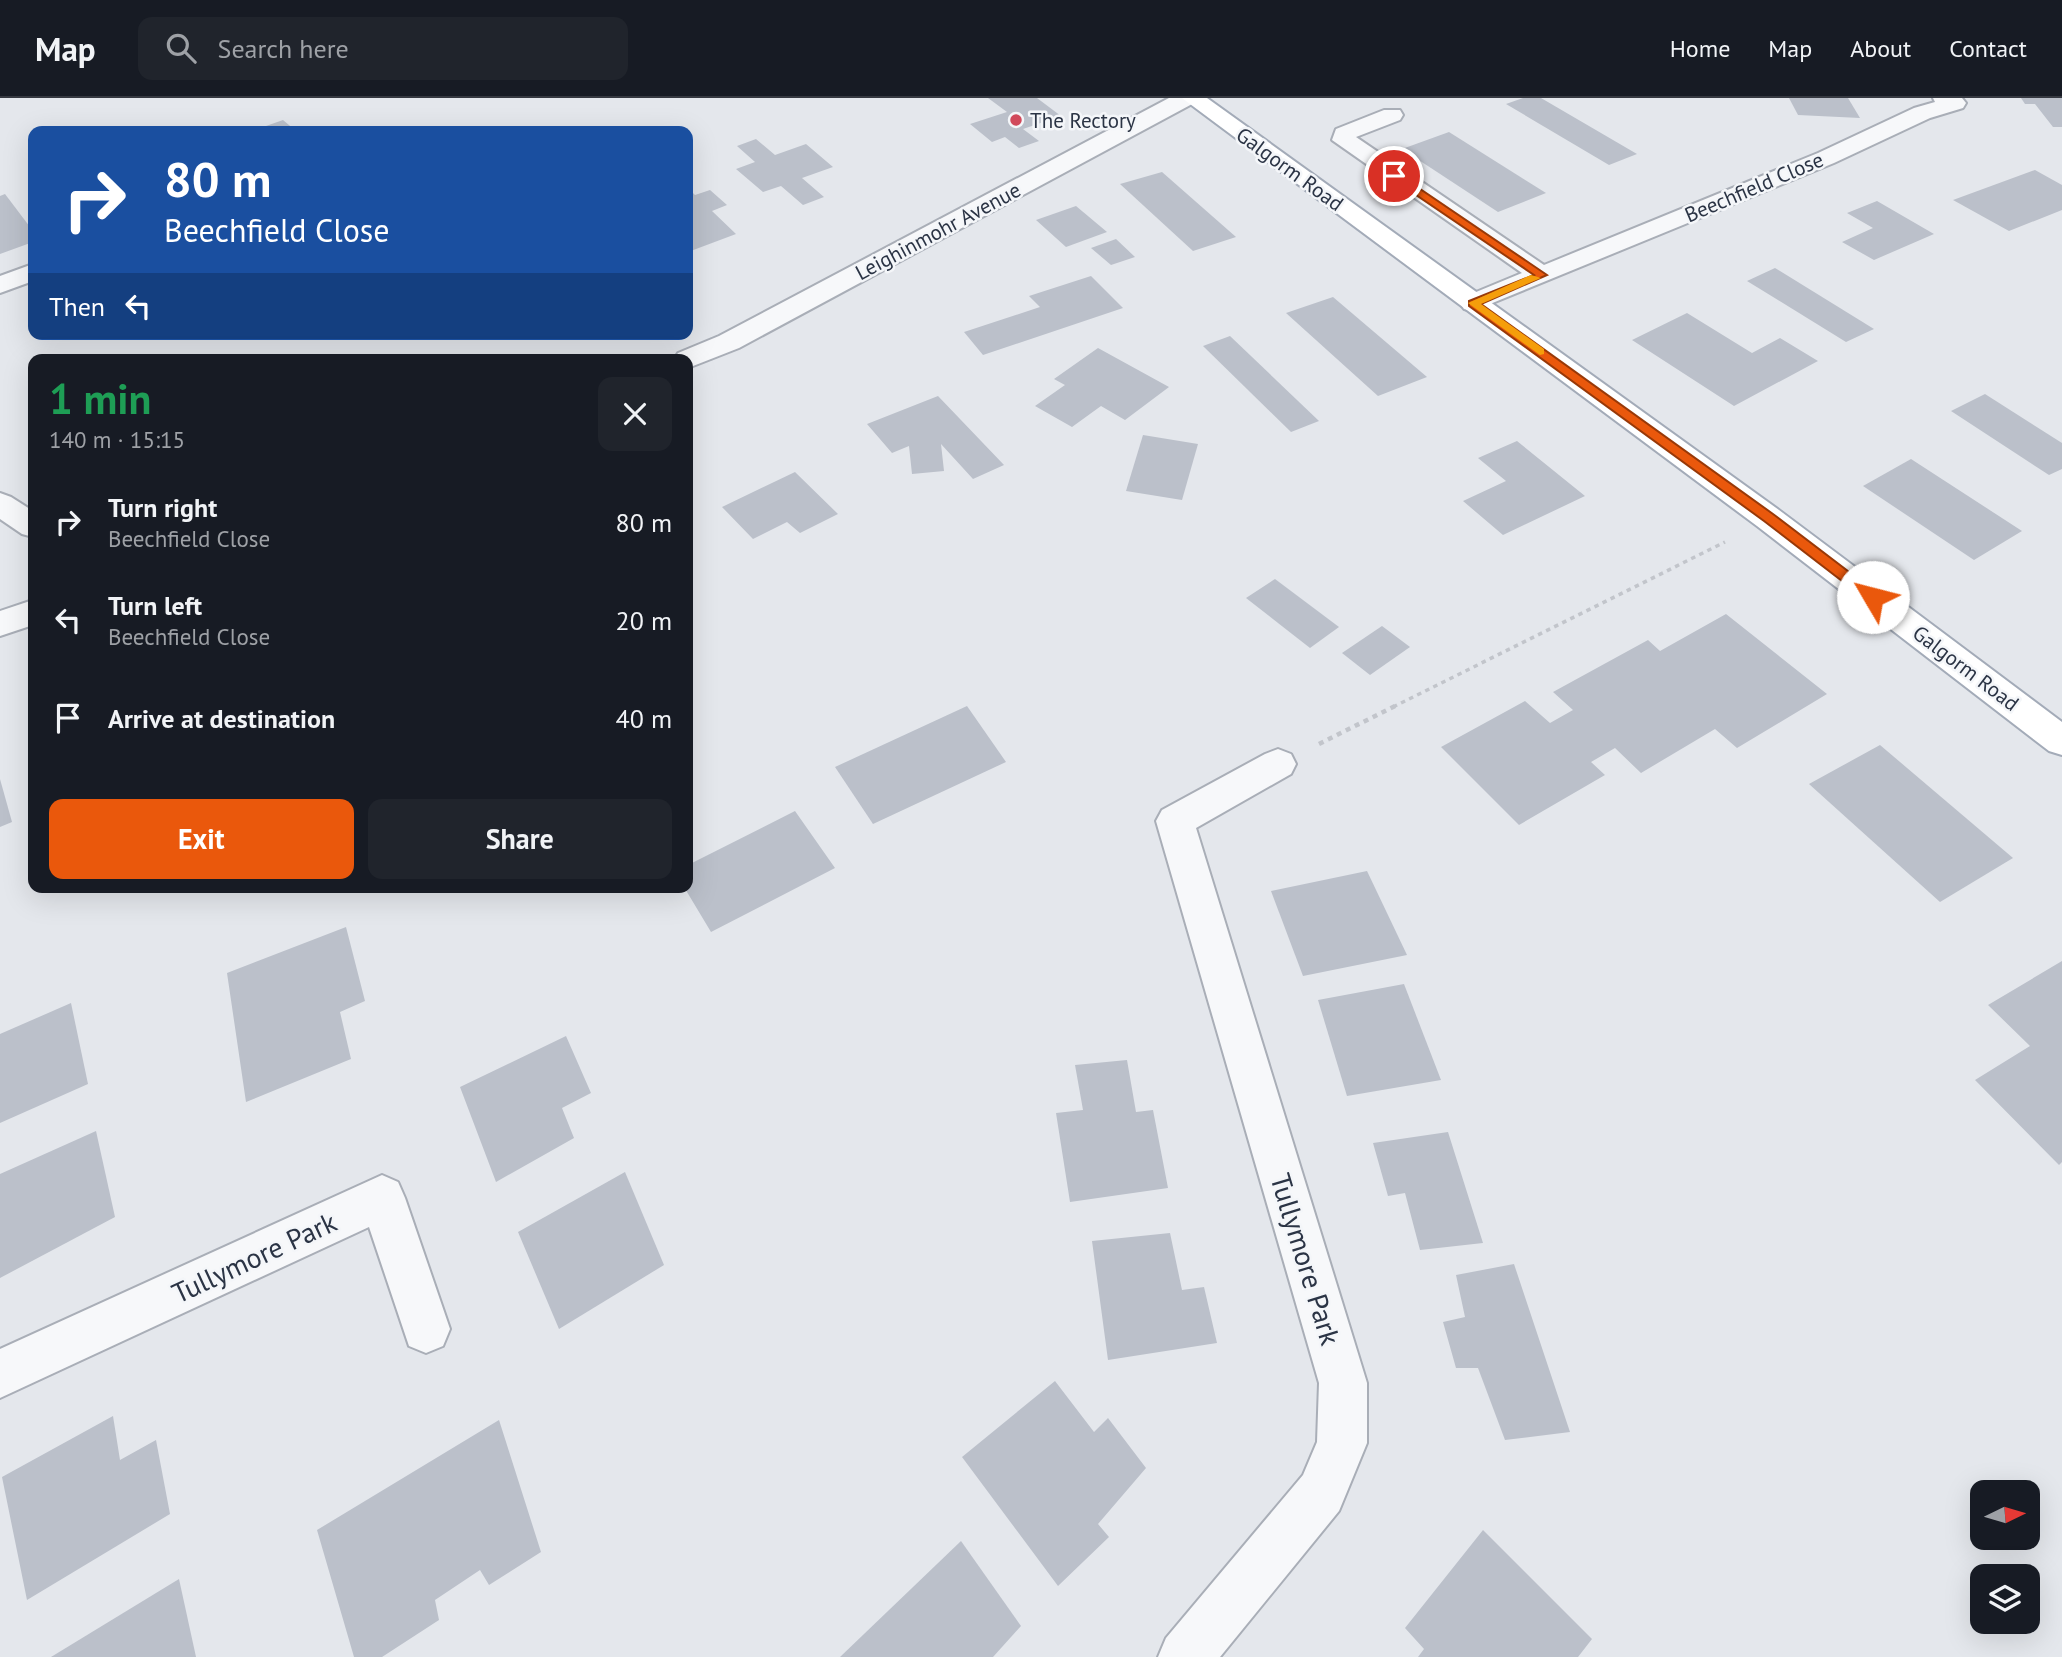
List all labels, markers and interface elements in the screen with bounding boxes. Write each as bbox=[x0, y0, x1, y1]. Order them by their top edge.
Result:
search box bbox=[138, 17, 628, 80]
text: Map bbox=[35, 27, 96, 70]
icon: search bbox=[162, 29, 200, 67]
text: Search here bbox=[218, 32, 349, 65]
text: Home bbox=[1670, 33, 1730, 64]
text: Map bbox=[1768, 33, 1812, 64]
text: About bbox=[1850, 33, 1911, 64]
text: Contact bbox=[1949, 33, 2027, 64]
place label: The Rectory bbox=[1030, 107, 1136, 134]
marker: The Rectory bbox=[1008, 112, 1024, 128]
street label: Galgorm Road bbox=[1231, 121, 1349, 217]
pin bbox=[1364, 146, 1424, 206]
street label: Beechfield Close bbox=[1681, 146, 1827, 228]
text: 80 m bbox=[164, 147, 271, 211]
icon: right bbox=[49, 154, 140, 245]
icon: arrive bbox=[1375, 157, 1413, 195]
street label: Leighinmohr Avenue bbox=[851, 176, 1025, 286]
text: Beechfield Close bbox=[164, 209, 390, 251]
icon: left bbox=[119, 287, 157, 325]
text: Then bbox=[49, 290, 105, 323]
text: 1 min bbox=[49, 371, 151, 426]
button: close bbox=[598, 377, 672, 451]
text: 140 m · 15:15 bbox=[49, 425, 185, 454]
text: Turn right bbox=[108, 491, 217, 524]
icon: right bbox=[49, 503, 87, 541]
text: 80 m bbox=[616, 506, 672, 539]
text: Beechfield Close bbox=[108, 524, 270, 553]
position arrow bbox=[1836, 560, 1910, 634]
text: Turn left bbox=[108, 589, 202, 622]
icon: left bbox=[49, 601, 87, 639]
text: 20 m bbox=[616, 604, 672, 637]
street label: Galgorm Road bbox=[1907, 619, 2025, 717]
text: Beechfield Close bbox=[108, 622, 270, 651]
icon: arrive bbox=[49, 699, 87, 737]
text: Arrive at destination bbox=[108, 702, 335, 735]
text: 40 m bbox=[616, 702, 672, 735]
button: Exit bbox=[49, 799, 354, 879]
button: Share bbox=[368, 799, 672, 879]
street label: Tullymore Park bbox=[1262, 1169, 1350, 1350]
street label: Tullymore Park bbox=[166, 1202, 343, 1311]
north arrow bbox=[1970, 1480, 2040, 1550]
map controls bbox=[1970, 1480, 2040, 1634]
button: layers bbox=[1970, 1564, 2040, 1634]

